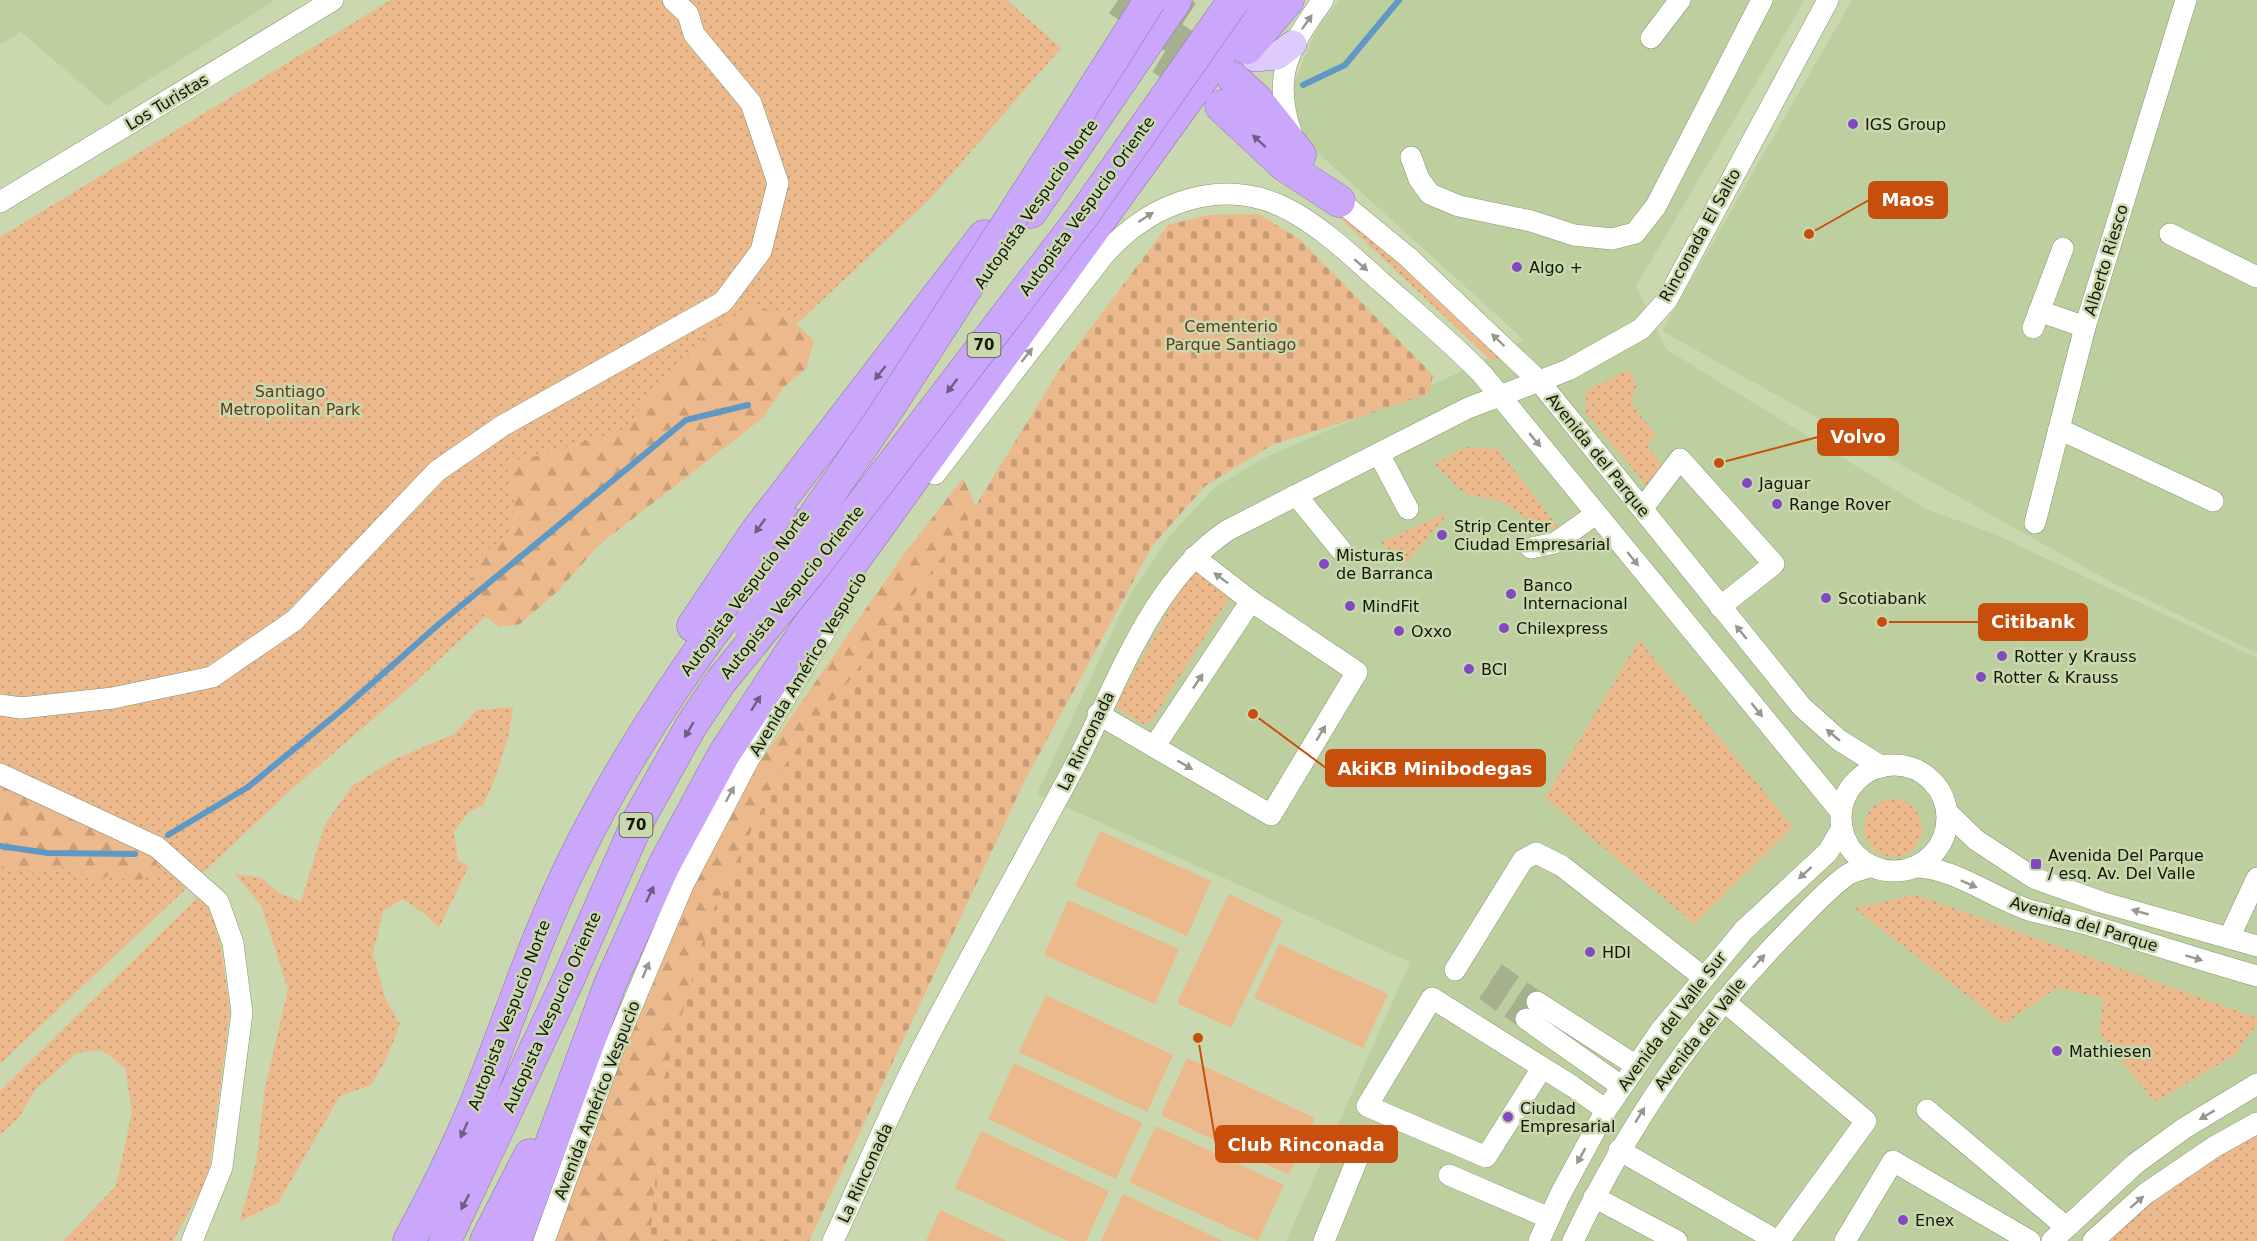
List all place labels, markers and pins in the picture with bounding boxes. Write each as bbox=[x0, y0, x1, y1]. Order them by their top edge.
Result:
place label: IGS Group bbox=[1865, 115, 1946, 134]
marker: IGS Group bbox=[1846, 117, 1860, 131]
callout: Maos bbox=[1869, 182, 1947, 218]
place label: Algo + bbox=[1529, 258, 1583, 277]
marker: Algo + bbox=[1510, 260, 1524, 274]
callout: Volvo bbox=[1818, 419, 1898, 455]
place label: Jaguar bbox=[1758, 474, 1811, 493]
marker: Jaguar bbox=[1740, 476, 1754, 490]
place label: Range Rover bbox=[1789, 495, 1891, 514]
marker: Range Rover bbox=[1770, 497, 1784, 511]
place label: Strip Center Ciudad Empresarial bbox=[1454, 517, 1610, 554]
marker: Strip Center Ciudad Empresarial bbox=[1435, 528, 1449, 542]
place label: Misturas de Barranca bbox=[1336, 546, 1433, 583]
marker: Misturas de Barranca bbox=[1317, 557, 1331, 571]
place label: Banco Internacional bbox=[1523, 576, 1628, 613]
marker: Banco Internacional bbox=[1504, 587, 1518, 601]
place label: Scotiabank bbox=[1838, 589, 1927, 608]
marker: Scotiabank bbox=[1819, 591, 1833, 605]
place label: MindFit bbox=[1362, 597, 1419, 616]
marker: MindFit bbox=[1343, 599, 1357, 613]
callout: Citibank bbox=[1979, 604, 2087, 640]
place label: Chilexpress bbox=[1516, 619, 1608, 638]
marker: Chilexpress bbox=[1497, 621, 1511, 635]
place label: Oxxo bbox=[1411, 622, 1452, 641]
marker: Oxxo bbox=[1392, 624, 1406, 638]
place label: Rotter y Krauss bbox=[2014, 647, 2136, 666]
marker: Rotter y Krauss bbox=[1995, 649, 2009, 663]
place label: BCI bbox=[1481, 660, 1508, 679]
marker: BCI bbox=[1462, 662, 1476, 676]
place label: Rotter & Krauss bbox=[1993, 668, 2119, 687]
marker: Rotter & Krauss bbox=[1974, 670, 1988, 684]
callout: AkiKB Minibodegas bbox=[1326, 750, 1545, 786]
place label: Avenida Del Parque / esq. Av. Del Valle bbox=[2048, 846, 2204, 883]
marker: Avenida Del Parque / esq. Av. Del Valle bbox=[2029, 857, 2043, 871]
place label: HDI bbox=[1602, 943, 1631, 962]
marker: HDI bbox=[1583, 945, 1597, 959]
place label: Mathiesen bbox=[2069, 1042, 2152, 1061]
marker: Mathiesen bbox=[2050, 1044, 2064, 1058]
place label: Ciudad Empresarial bbox=[1520, 1099, 1615, 1136]
marker: Ciudad Empresarial bbox=[1501, 1110, 1515, 1124]
callout: Club Rinconada bbox=[1216, 1126, 1397, 1162]
place label: Enex bbox=[1915, 1211, 1954, 1230]
marker: Enex bbox=[1896, 1213, 1910, 1227]

